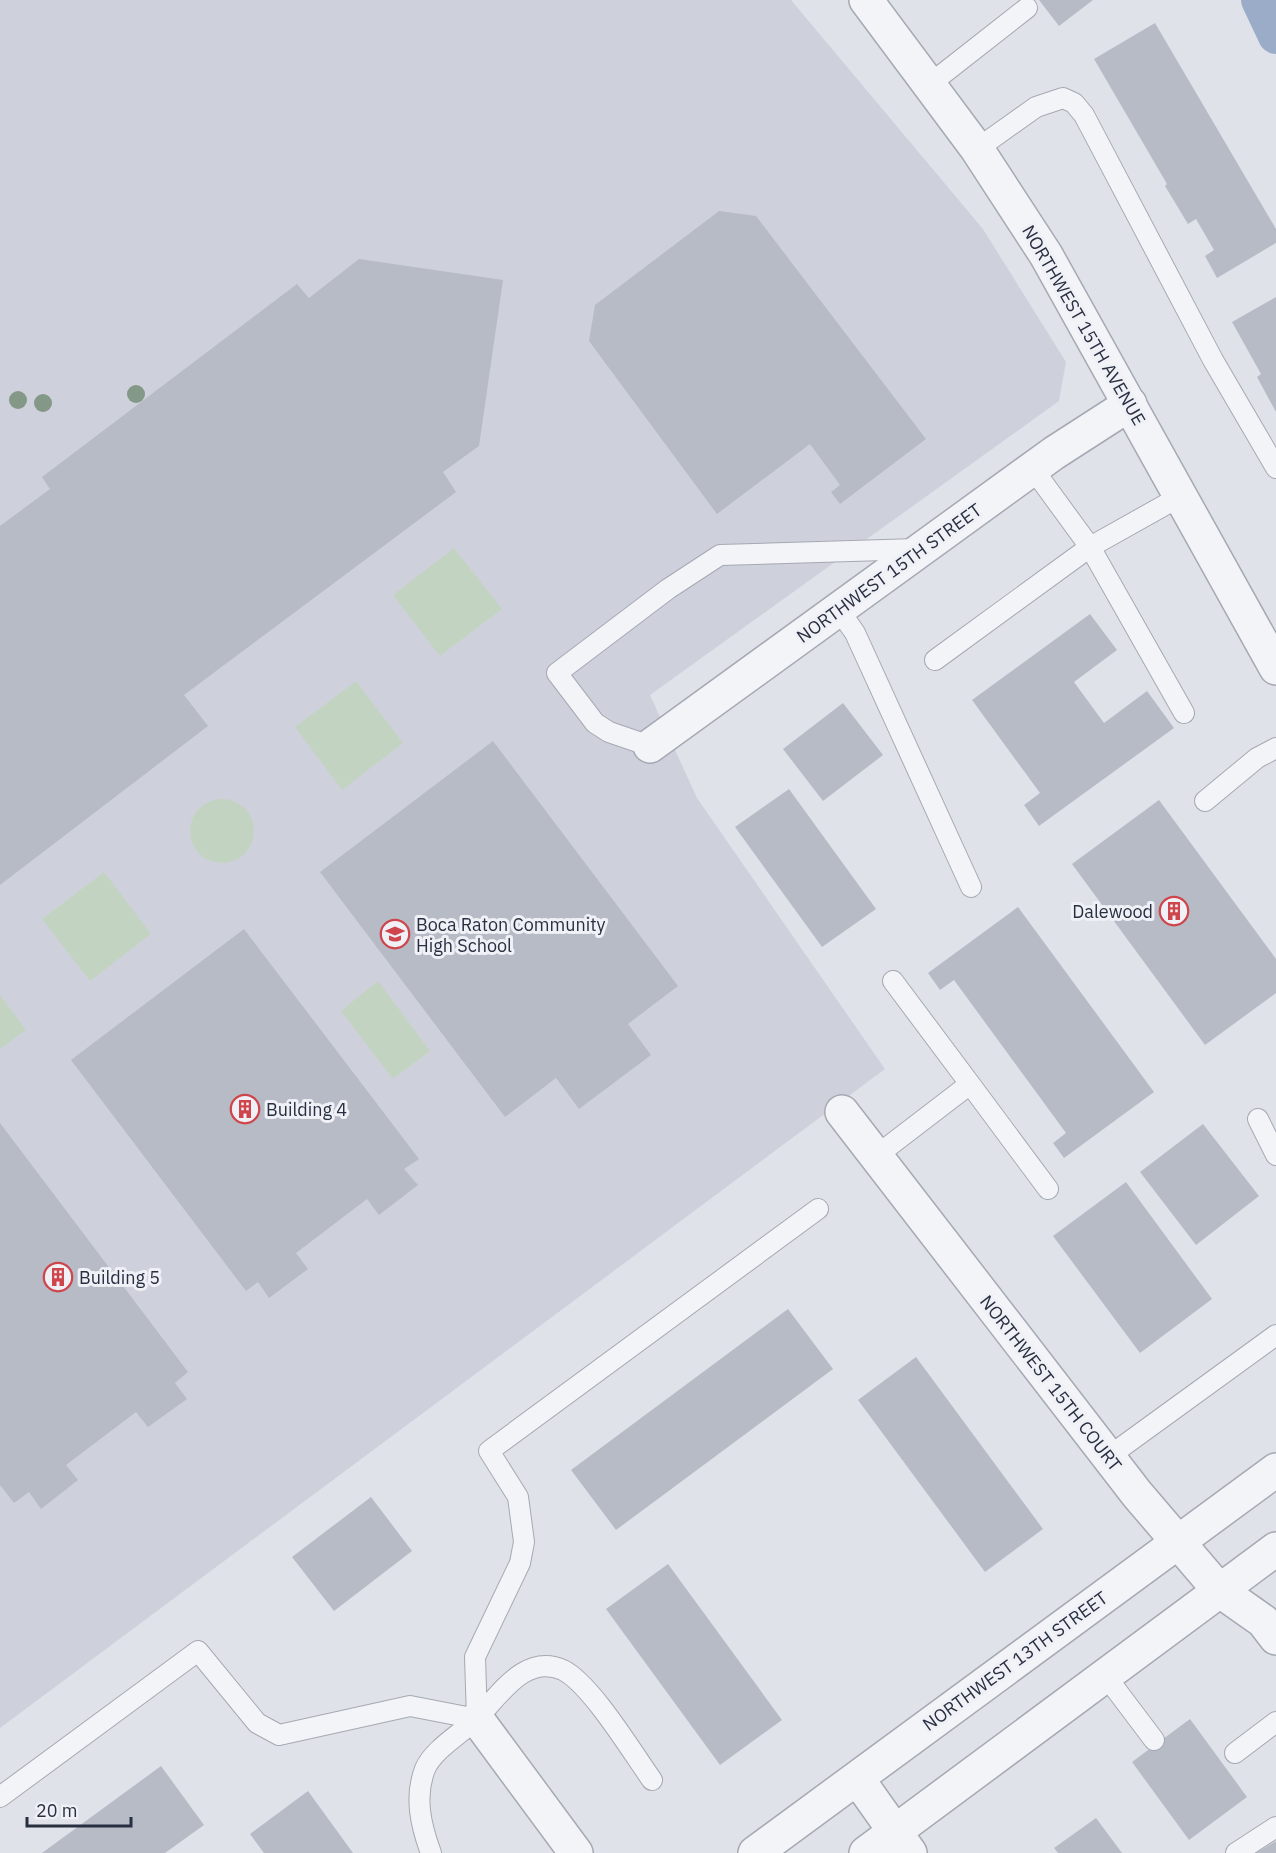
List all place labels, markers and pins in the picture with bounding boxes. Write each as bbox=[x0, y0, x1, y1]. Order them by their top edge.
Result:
building icon: Dalewood bbox=[1158, 895, 1190, 927]
place label: Dalewood bbox=[1072, 900, 1153, 923]
place label: Boca Raton Community High School bbox=[416, 913, 605, 957]
school or university icon: Boca Raton Community High School bbox=[379, 918, 411, 950]
building icon: Building 4 bbox=[229, 1093, 261, 1125]
place label: Building 4 bbox=[266, 1098, 347, 1121]
building icon: Building 5 bbox=[42, 1261, 74, 1293]
place label: Building 5 bbox=[79, 1266, 160, 1289]

